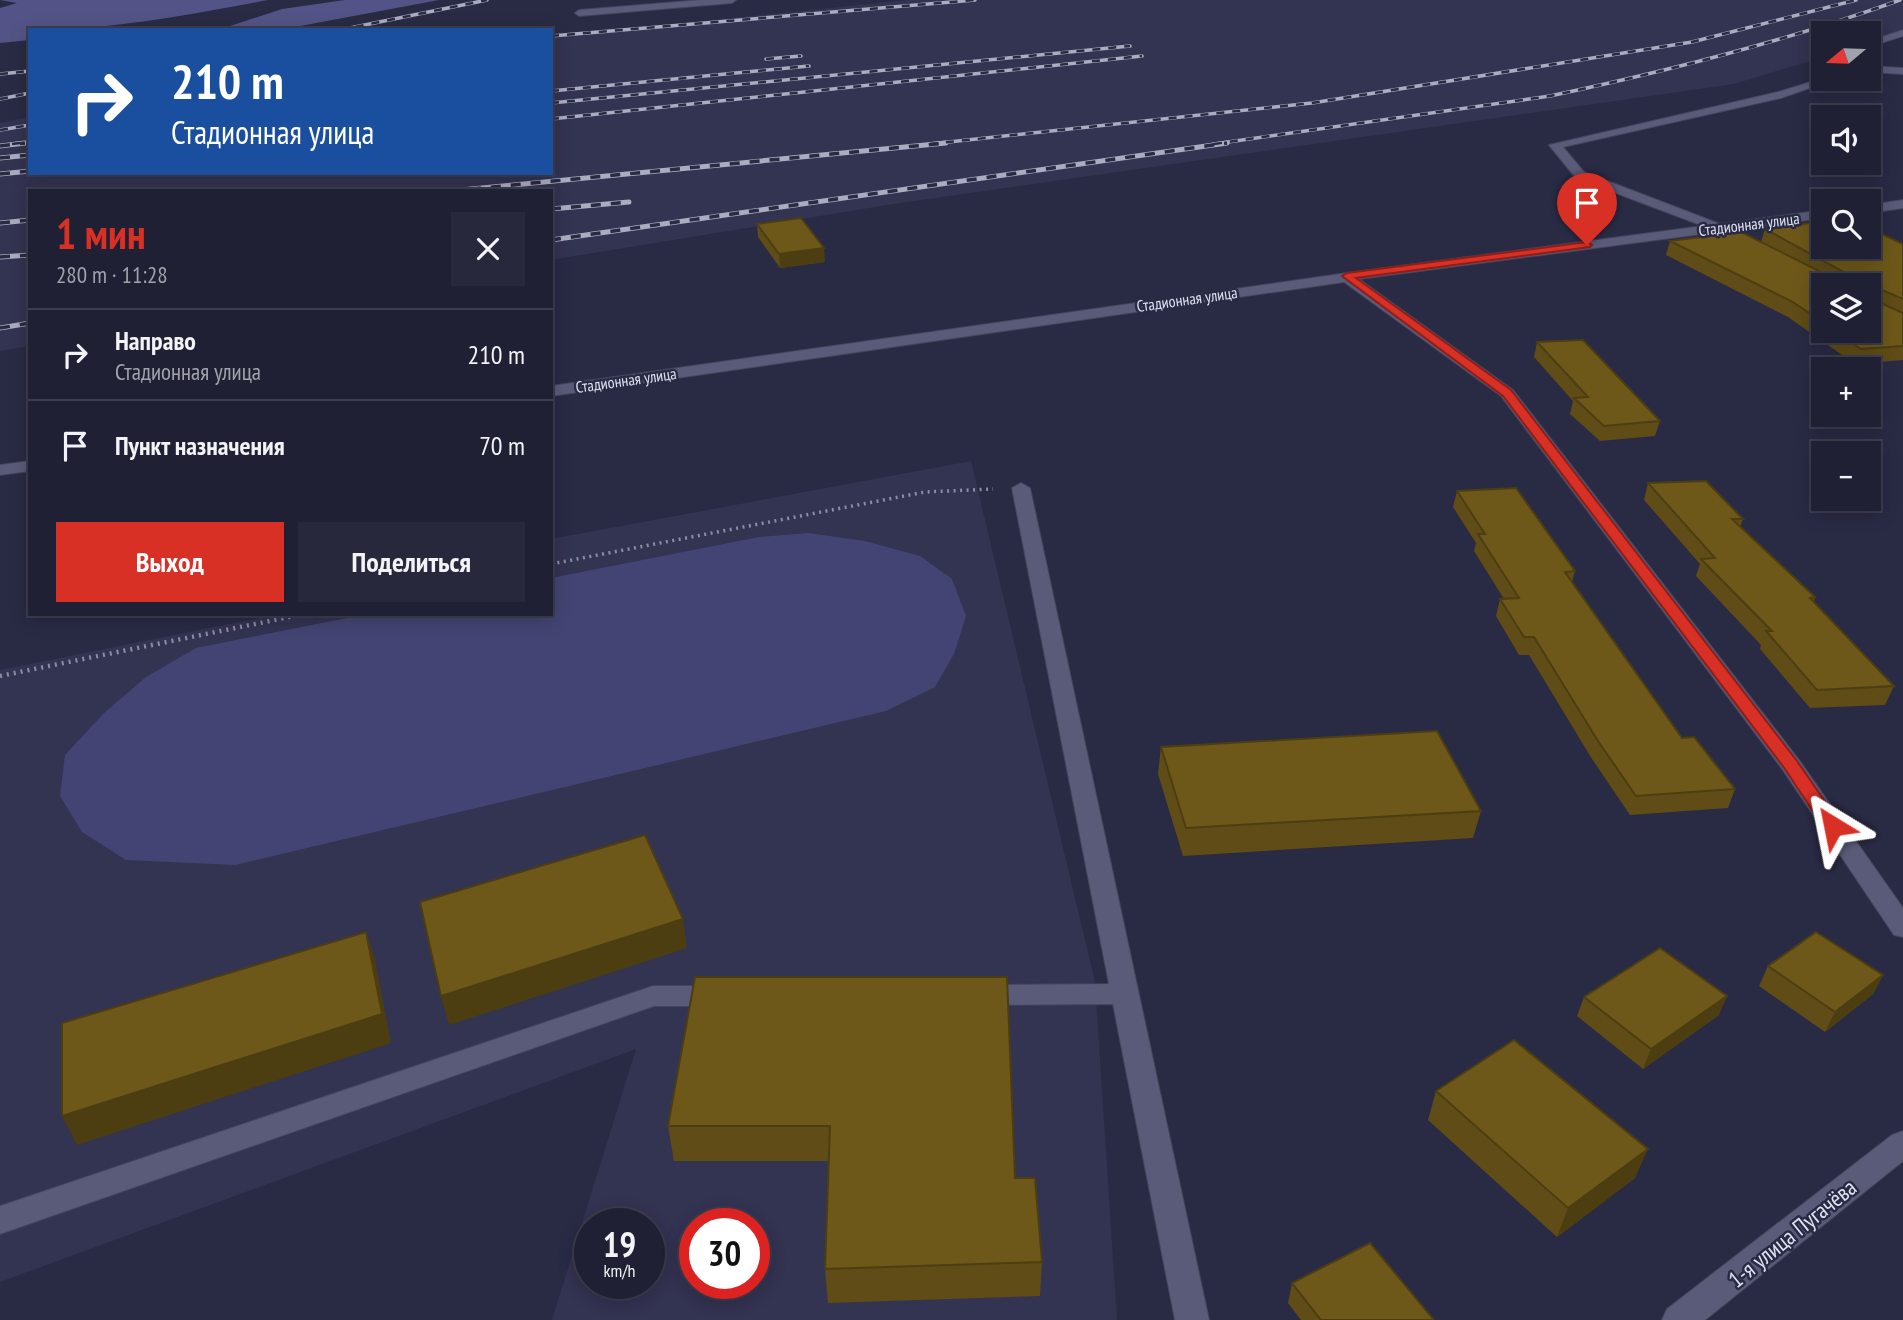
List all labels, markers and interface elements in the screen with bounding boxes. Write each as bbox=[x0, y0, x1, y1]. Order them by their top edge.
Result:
north arrow bbox=[1811, 21, 1881, 91]
map controls bbox=[1811, 21, 1881, 511]
text: 210 m bbox=[171, 49, 284, 113]
icon: right bbox=[56, 56, 147, 147]
button: sound bbox=[1811, 105, 1881, 175]
text: Стадионная улица bbox=[171, 111, 374, 153]
pin bbox=[1557, 173, 1617, 245]
icon: arrive bbox=[1568, 184, 1606, 222]
button: search bbox=[1811, 189, 1881, 259]
text: 1 мин bbox=[56, 206, 146, 261]
street label: Стадионная улица bbox=[1697, 208, 1801, 240]
button: close bbox=[451, 212, 525, 286]
text: 280 m · 11:28 bbox=[56, 260, 168, 289]
button: layers bbox=[1811, 273, 1881, 343]
street label: Стадионная улица bbox=[1135, 282, 1239, 316]
text: Направо bbox=[115, 324, 196, 357]
icon: right bbox=[56, 336, 94, 374]
text: 210 m bbox=[467, 338, 525, 371]
text: Стадионная улица bbox=[115, 357, 261, 386]
button: + bbox=[1811, 357, 1881, 427]
street label: Стадионная улица bbox=[574, 363, 678, 397]
icon: arrive bbox=[56, 427, 94, 465]
text: Пункт назначения bbox=[115, 429, 285, 462]
text: 70 m bbox=[479, 429, 525, 462]
button: − bbox=[1811, 441, 1881, 511]
button: Выход bbox=[56, 522, 284, 602]
button: Поделиться bbox=[298, 522, 525, 602]
position arrow bbox=[1796, 789, 1870, 863]
street label: 1-я улица Пугачёва bbox=[1722, 1172, 1862, 1294]
speed limit sign: 30 bbox=[679, 1208, 770, 1299]
text: 19 bbox=[603, 1221, 636, 1267]
text: km/h bbox=[604, 1259, 635, 1282]

